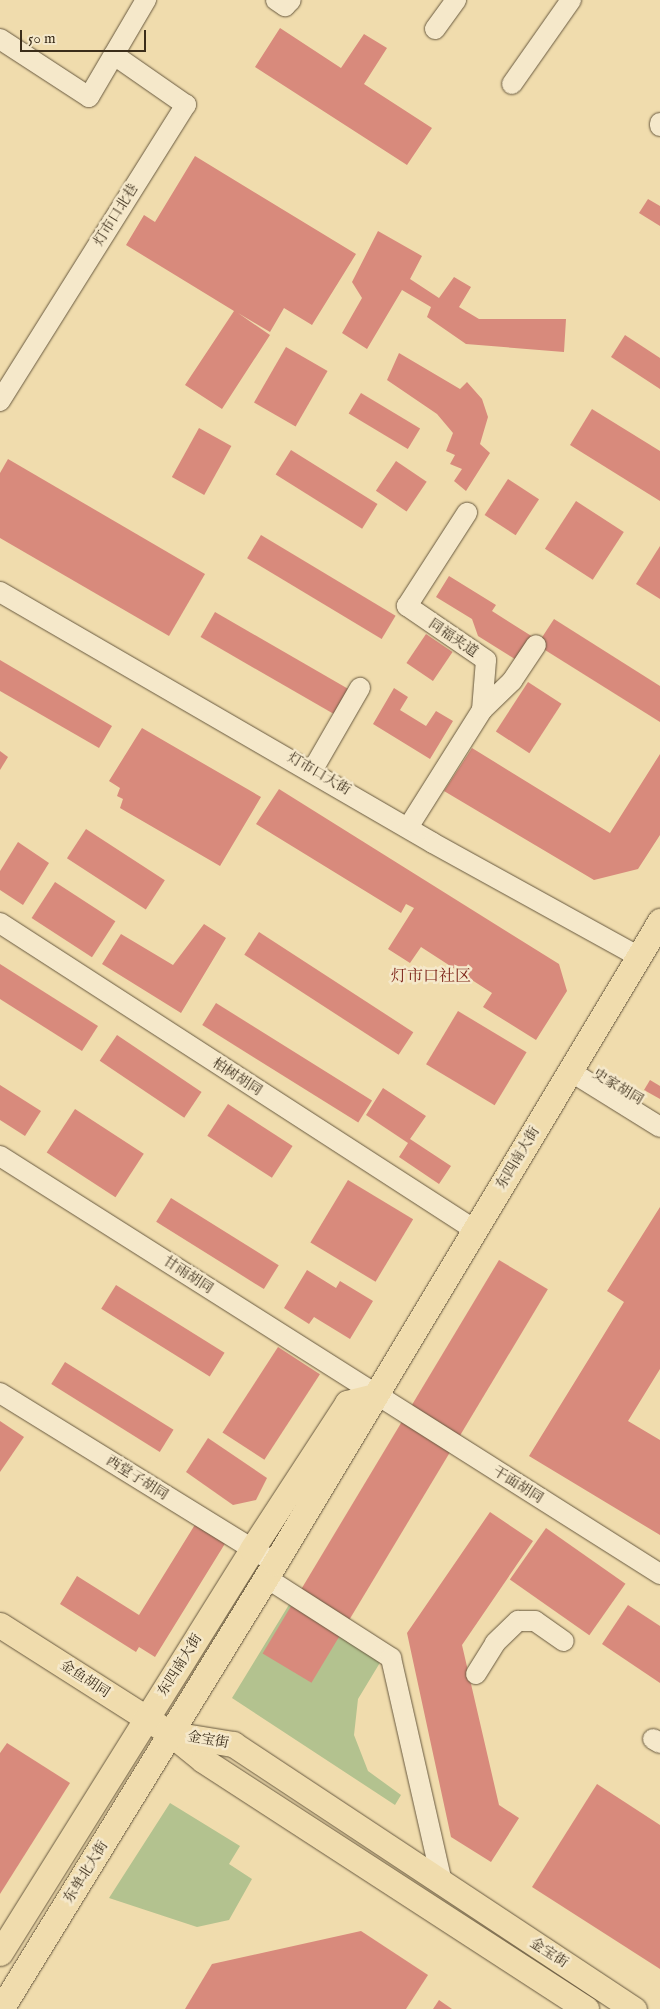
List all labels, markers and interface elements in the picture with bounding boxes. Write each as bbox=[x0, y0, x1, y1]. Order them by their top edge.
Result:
scale bar bbox=[22, 20, 149, 52]
text: 50 m bbox=[28, 29, 56, 48]
street label: 灯市口北巷 bbox=[90, 181, 142, 249]
street label: 同福夹道 bbox=[425, 615, 481, 661]
street label: 灯市口大街 bbox=[284, 749, 354, 799]
district label: 灯市口社区 bbox=[391, 967, 471, 987]
street label: 柏树胡同 bbox=[209, 1055, 265, 1099]
street label: 史家胡同 bbox=[590, 1065, 646, 1109]
street label: 东四南大街 bbox=[493, 1124, 543, 1192]
street label: 甘雨胡同 bbox=[160, 1253, 216, 1297]
street label: 西堂子胡同 bbox=[103, 1452, 171, 1504]
street label: 干面胡同 bbox=[490, 1463, 546, 1507]
street label: 东四南大街 bbox=[154, 1631, 206, 1699]
street label: 金鱼胡同 bbox=[57, 1657, 113, 1701]
street label: 金宝街 bbox=[186, 1728, 230, 1752]
street label: 东单北大街 bbox=[60, 1838, 112, 1906]
street label: 金宝街 bbox=[527, 1935, 571, 1971]

